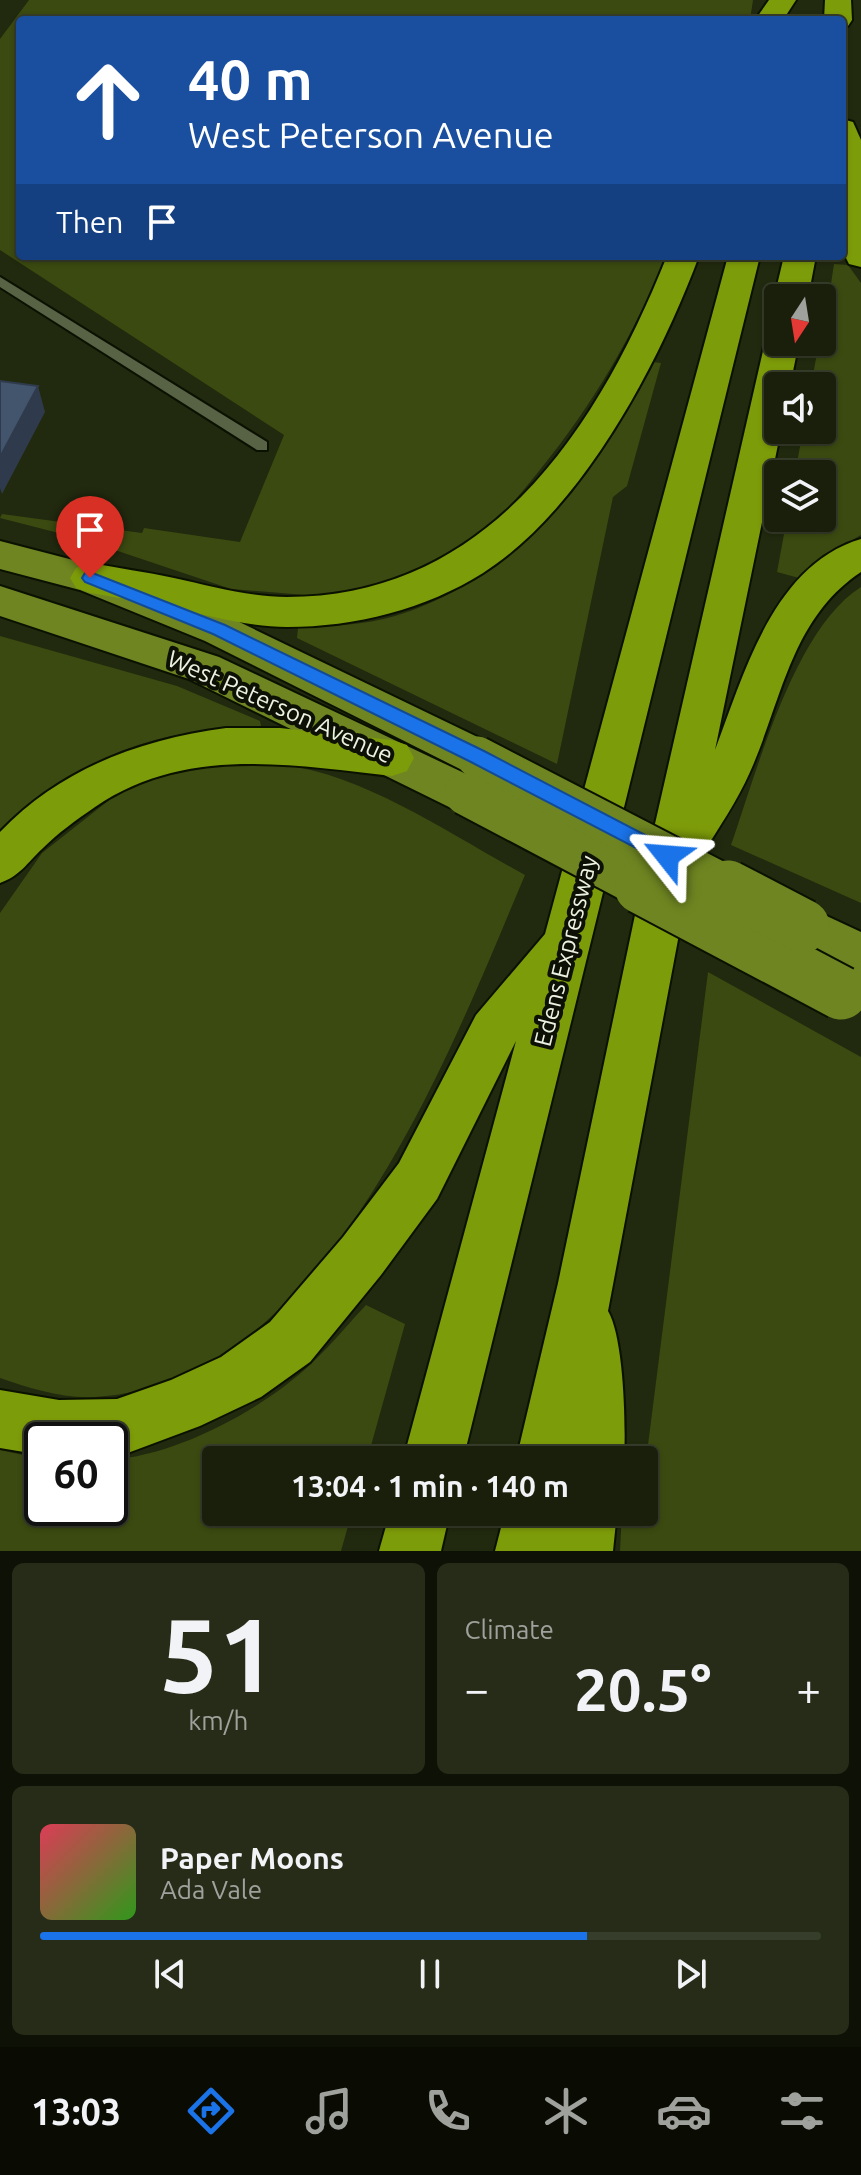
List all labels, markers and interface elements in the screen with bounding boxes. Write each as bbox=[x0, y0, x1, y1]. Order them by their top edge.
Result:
icon: ahead bbox=[56, 48, 160, 152]
text: 40 m bbox=[188, 48, 313, 111]
text: West Peterson Avenue bbox=[188, 114, 554, 155]
icon: arrive bbox=[140, 200, 184, 244]
text: Then bbox=[56, 205, 124, 239]
north arrow bbox=[764, 284, 836, 356]
map controls bbox=[764, 284, 836, 532]
button: sound bbox=[764, 372, 836, 444]
button: layers bbox=[764, 460, 836, 532]
pin bbox=[56, 496, 124, 578]
icon: arrive bbox=[68, 508, 112, 552]
street label: West Peterson Avenue bbox=[163, 645, 397, 768]
position arrow bbox=[625, 814, 709, 898]
street label: Edens Expressway bbox=[529, 852, 602, 1049]
speed limit sign: 60 bbox=[24, 1422, 128, 1526]
text: 13:04 · 1 min · 140 m bbox=[291, 1469, 569, 1503]
text: 51 bbox=[160, 1595, 277, 1712]
text: Climate bbox=[465, 1615, 554, 1644]
text: 20.5° bbox=[574, 1655, 711, 1722]
text: − bbox=[465, 1664, 489, 1713]
text: + bbox=[796, 1664, 821, 1713]
text: km/h bbox=[188, 1706, 248, 1735]
text: Paper Moons bbox=[160, 1841, 344, 1875]
text: Ada Vale bbox=[160, 1875, 262, 1904]
icon: previous bbox=[148, 1952, 192, 1996]
icon: pause bbox=[408, 1952, 452, 1996]
icon: next bbox=[669, 1952, 713, 1996]
icon: directions bbox=[183, 2083, 239, 2139]
icon: music bbox=[301, 2083, 357, 2139]
icon: phone bbox=[420, 2083, 476, 2139]
icon: climate bbox=[538, 2083, 594, 2139]
icon: car bbox=[656, 2083, 712, 2139]
icon: filters bbox=[774, 2083, 830, 2139]
text: 13:03 bbox=[31, 2091, 121, 2132]

